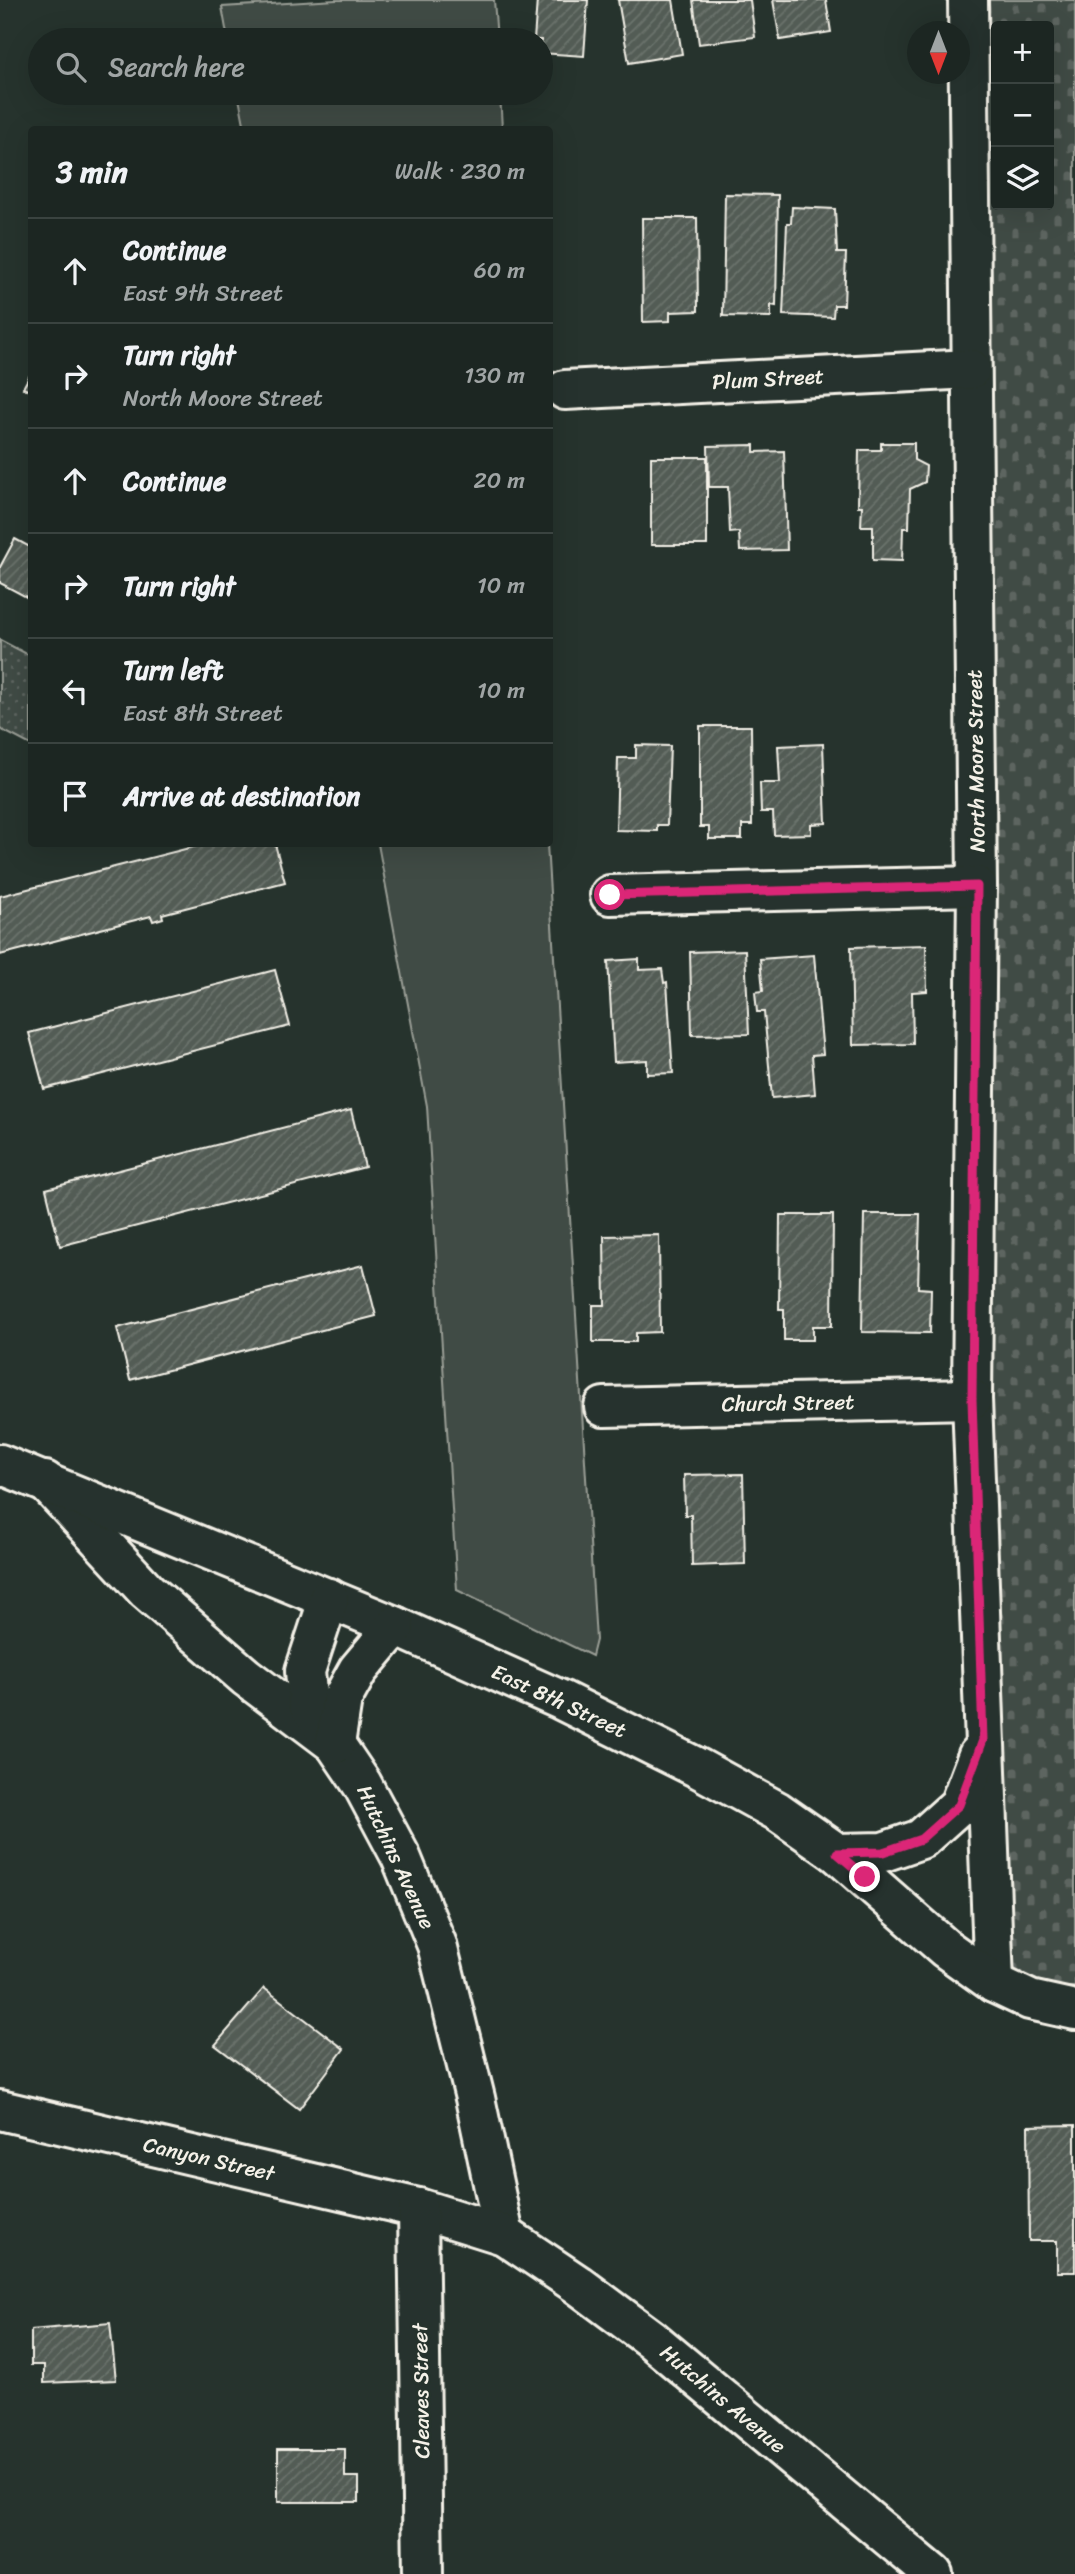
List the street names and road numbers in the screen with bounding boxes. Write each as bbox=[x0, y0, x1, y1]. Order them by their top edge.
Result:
street label: Plum Street bbox=[711, 357, 825, 401]
street label: North Moore Street bbox=[955, 669, 997, 853]
street label: Church Street bbox=[721, 1383, 855, 1423]
street label: East 8th Street bbox=[485, 1653, 633, 1749]
street label: Hutchins Avenue bbox=[346, 1778, 446, 1936]
street label: Canyon Street bbox=[140, 2125, 280, 2193]
street label: Cleaves Street bbox=[401, 2321, 441, 2459]
street label: Hutchins Avenue bbox=[651, 2334, 795, 2464]

